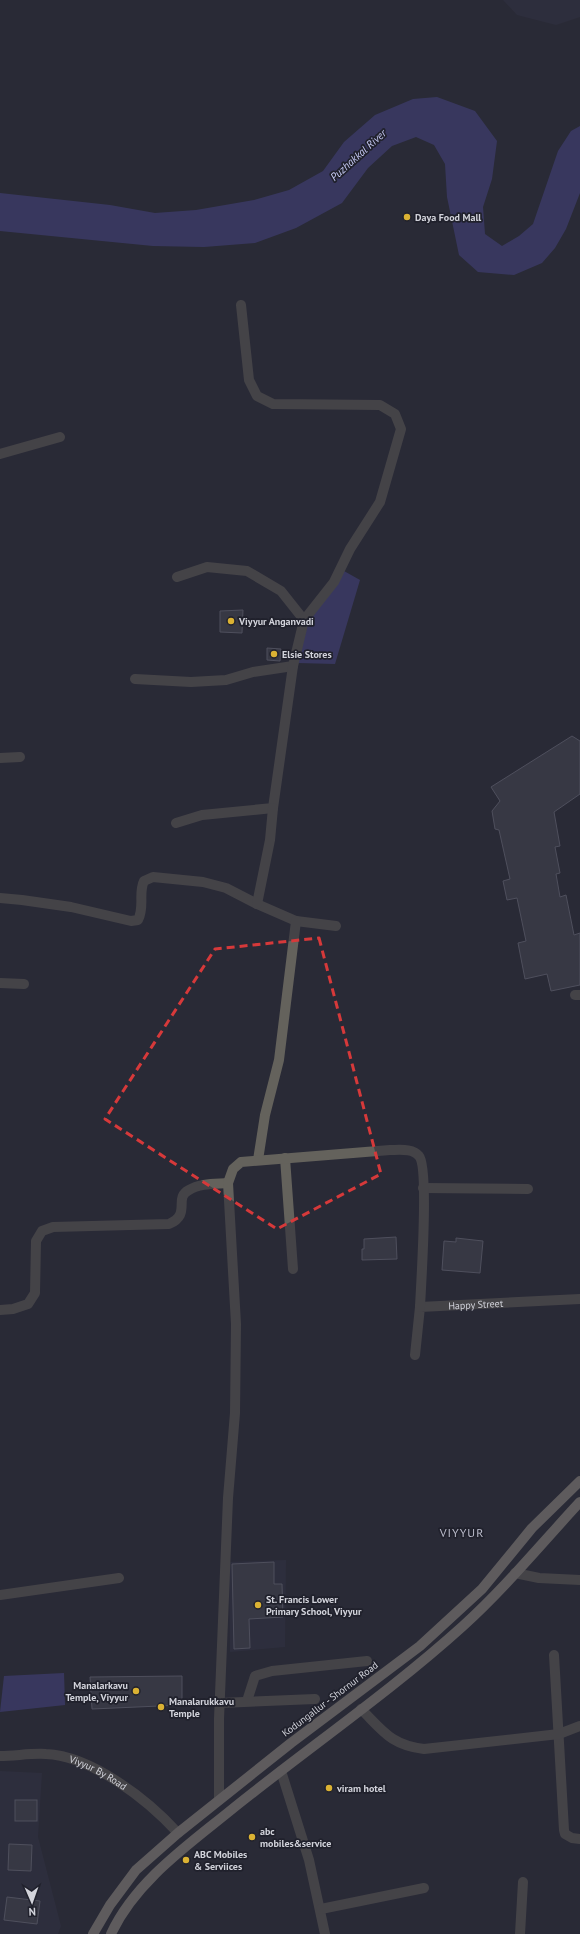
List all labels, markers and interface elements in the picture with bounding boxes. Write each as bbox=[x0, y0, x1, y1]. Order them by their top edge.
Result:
water label: Puzhakkal River bbox=[327, 125, 390, 184]
place label: Daya Food Mall bbox=[415, 211, 481, 224]
marker: Daya Food Mall bbox=[402, 212, 412, 222]
place label: Viyyur Anganvadi bbox=[238, 615, 314, 628]
marker: Viyyur Anganvadi bbox=[226, 616, 236, 626]
place label: Elsie Stores bbox=[282, 648, 332, 661]
marker: Elsie Stores bbox=[269, 649, 279, 659]
street label: Happy Street bbox=[448, 1296, 504, 1312]
district label: VIYYUR bbox=[439, 1525, 484, 1540]
place label: St. Francis Lower Primary School, Viyyur bbox=[266, 1593, 362, 1618]
marker: St. Francis Lower Primary School, Viyyur bbox=[253, 1600, 263, 1610]
street label: Kodungallur - Shornur Road bbox=[279, 1659, 381, 1739]
place label: Manalarkavu Temple, Viyyur bbox=[65, 1679, 128, 1704]
marker: Manalarkavu Temple, Viyyur bbox=[131, 1686, 141, 1696]
place label: Manalarukkavu Temple bbox=[169, 1695, 234, 1720]
marker: Manalarukkavu Temple bbox=[156, 1702, 166, 1712]
street label: Viyyur By Road bbox=[67, 1752, 130, 1793]
place label: viram hotel bbox=[336, 1782, 386, 1795]
marker: viram hotel bbox=[324, 1783, 334, 1793]
place label: abc mobiles&service bbox=[260, 1825, 331, 1850]
marker: abc mobiles&service bbox=[247, 1832, 257, 1842]
place label: ABC Mobiles & Serviices bbox=[194, 1848, 247, 1873]
marker: ABC Mobiles & Serviices bbox=[181, 1855, 191, 1865]
north arrow bbox=[12, 1882, 52, 1922]
text: N bbox=[28, 1905, 36, 1919]

